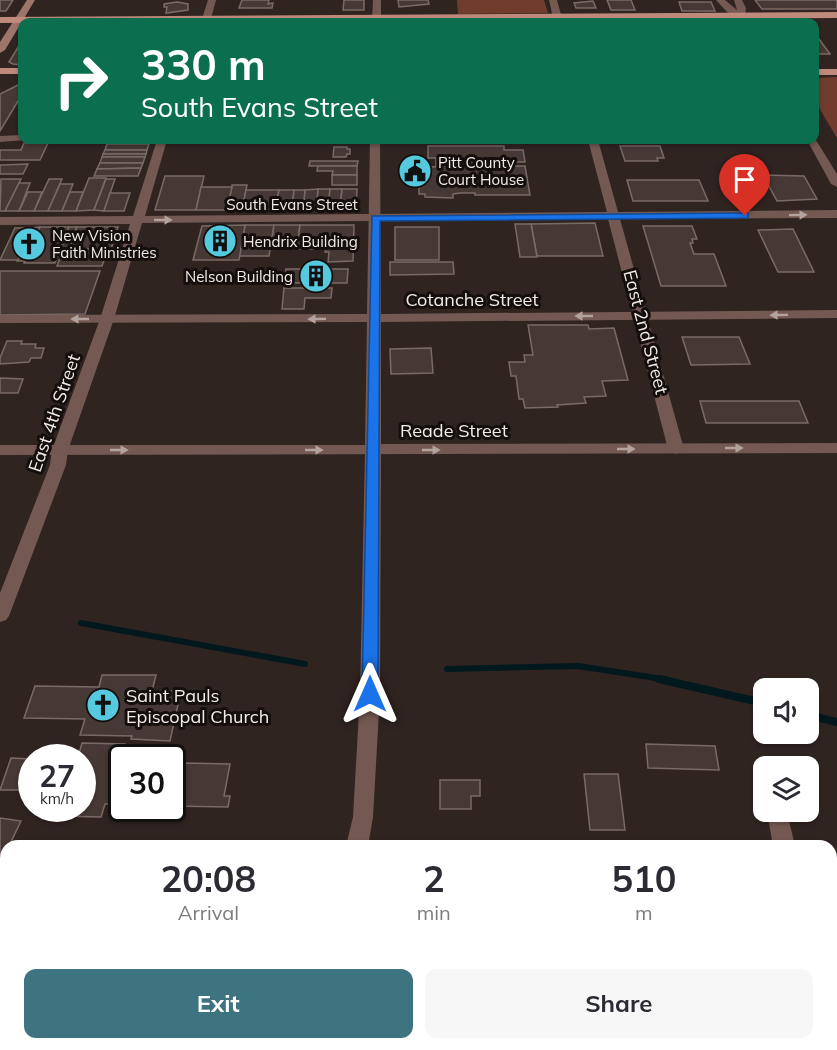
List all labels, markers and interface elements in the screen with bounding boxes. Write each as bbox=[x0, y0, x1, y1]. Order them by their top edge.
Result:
text: 330 m bbox=[141, 38, 266, 91]
icon: right bbox=[42, 42, 120, 120]
text: South Evans Street bbox=[141, 90, 378, 124]
public building icon: Pitt County Court House bbox=[397, 153, 433, 189]
place label: Pitt County Court House bbox=[438, 153, 524, 189]
pin bbox=[719, 154, 770, 216]
icon: arrive bbox=[728, 163, 761, 196]
street label: South Evans Street bbox=[226, 195, 358, 214]
one-way arrow bbox=[789, 210, 808, 220]
one-way arrow bbox=[154, 215, 173, 225]
building icon: Hendrix Building bbox=[202, 223, 238, 259]
church icon: New Vision Faith Ministries bbox=[11, 226, 47, 262]
place label: New Vision Faith Ministries bbox=[52, 226, 157, 262]
place label: Hendrix Building bbox=[243, 232, 358, 251]
building icon: Nelson Building bbox=[298, 258, 334, 294]
place label: Nelson Building bbox=[185, 267, 293, 286]
street label: East 2nd Street bbox=[618, 267, 674, 397]
street label: Cotanche Street bbox=[405, 288, 539, 311]
one-way arrow bbox=[769, 310, 788, 320]
one-way arrow bbox=[574, 311, 593, 321]
one-way arrow bbox=[70, 314, 89, 324]
one-way arrow bbox=[307, 314, 326, 324]
street label: East 4th Street bbox=[23, 351, 85, 475]
street label: Reade Street bbox=[400, 419, 508, 442]
one-way arrow bbox=[725, 443, 744, 453]
one-way arrow bbox=[617, 444, 636, 454]
one-way arrow bbox=[109, 445, 128, 455]
one-way arrow bbox=[304, 445, 323, 455]
one-way arrow bbox=[422, 445, 441, 455]
position arrow bbox=[338, 662, 402, 726]
map controls bbox=[753, 678, 819, 822]
button: sound bbox=[753, 678, 819, 744]
place label: Saint Pauls Episcopal Church bbox=[126, 684, 269, 728]
church icon: Saint Pauls Episcopal Church bbox=[85, 687, 121, 723]
speed limit sign: 30 bbox=[108, 744, 186, 822]
button: layers bbox=[753, 756, 819, 822]
text: 27 bbox=[39, 757, 75, 795]
text: km/h bbox=[40, 789, 74, 808]
text: 20:08 bbox=[161, 856, 256, 901]
text: 2 bbox=[423, 856, 445, 901]
text: 510 bbox=[611, 856, 676, 901]
text: Arrival bbox=[178, 900, 239, 925]
text: min bbox=[417, 900, 451, 925]
text: m bbox=[635, 900, 653, 925]
button: Exit bbox=[24, 969, 413, 1038]
button: Share bbox=[425, 969, 813, 1038]

